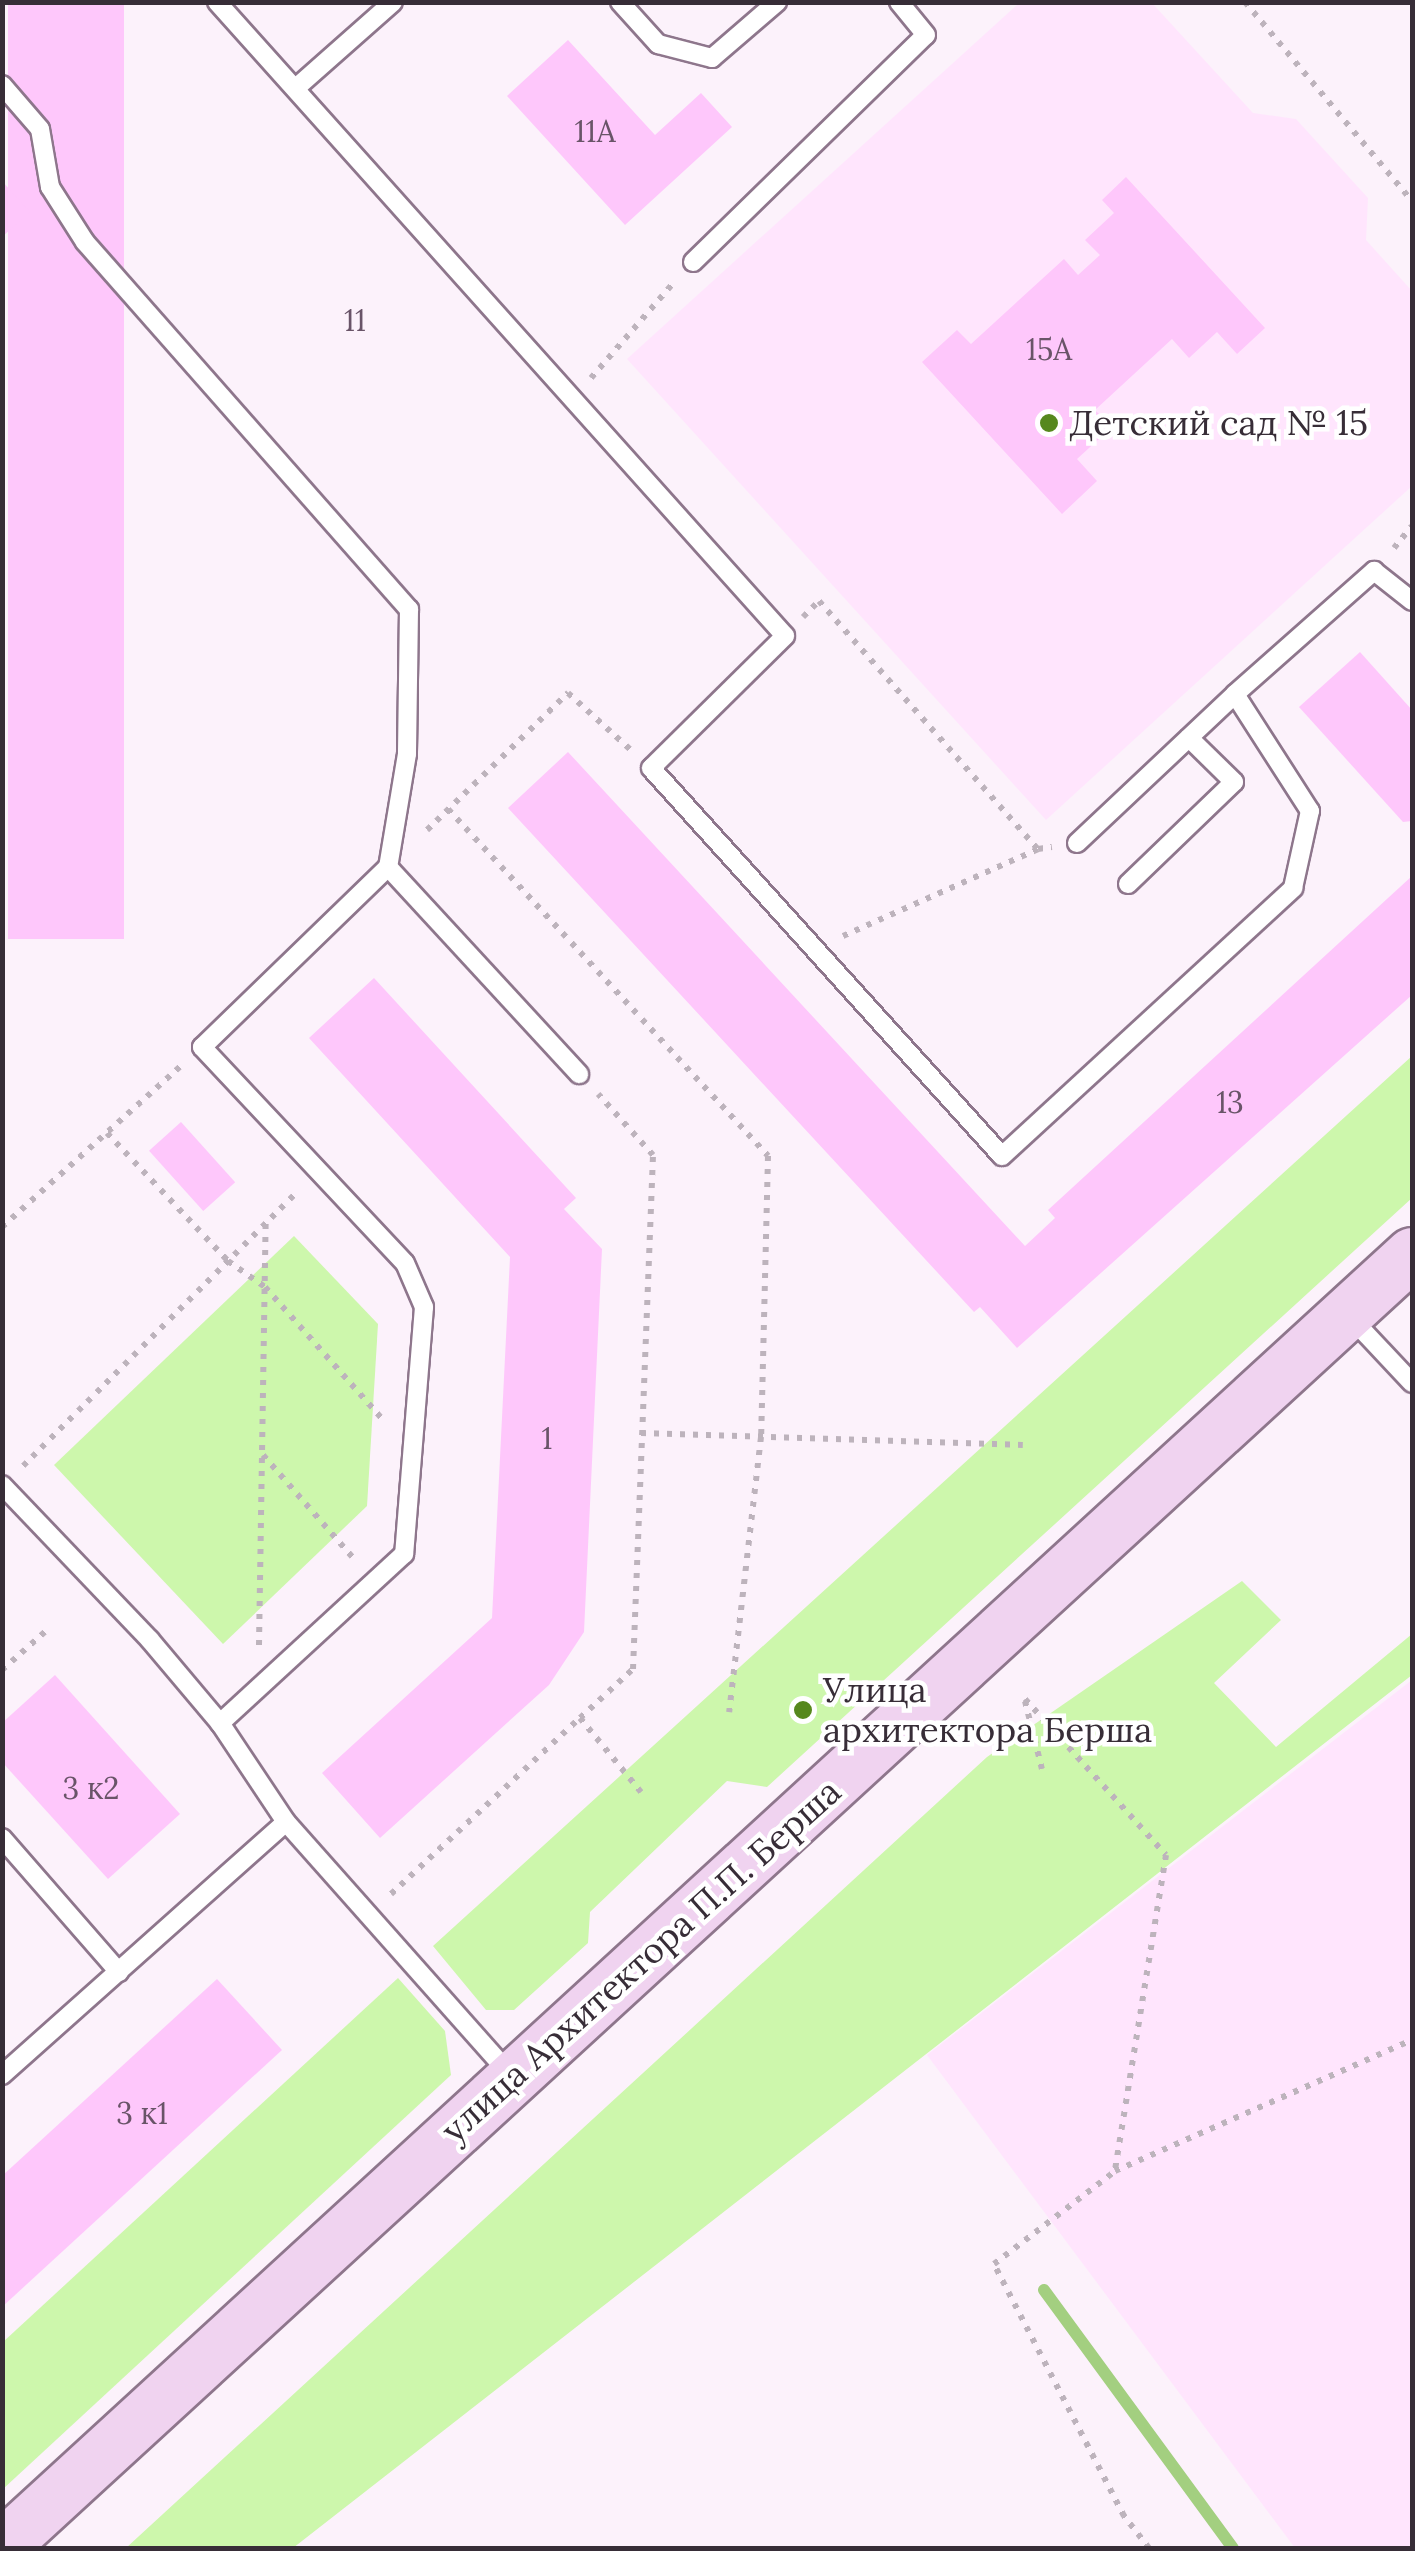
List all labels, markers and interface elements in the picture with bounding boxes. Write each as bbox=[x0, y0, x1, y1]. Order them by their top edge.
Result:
house number: 11А bbox=[575, 113, 615, 149]
house number: 11 bbox=[344, 302, 366, 338]
house number: 15А bbox=[1026, 331, 1072, 367]
place label: Детский сад № 15 bbox=[1069, 402, 1368, 444]
marker: Детский сад № 15 bbox=[1038, 412, 1060, 434]
house number: 13 bbox=[1216, 1084, 1244, 1120]
house number: 1 bbox=[542, 1420, 552, 1456]
place label: Улица архитектора Берша bbox=[823, 1669, 1152, 1751]
marker: Улица архитектора Берша bbox=[792, 1699, 814, 1721]
house number: 3 к2 bbox=[63, 1770, 119, 1806]
street label: улица Архитектора П.П. Берша bbox=[433, 1771, 849, 2151]
house number: 3 к1 bbox=[116, 2095, 168, 2131]

